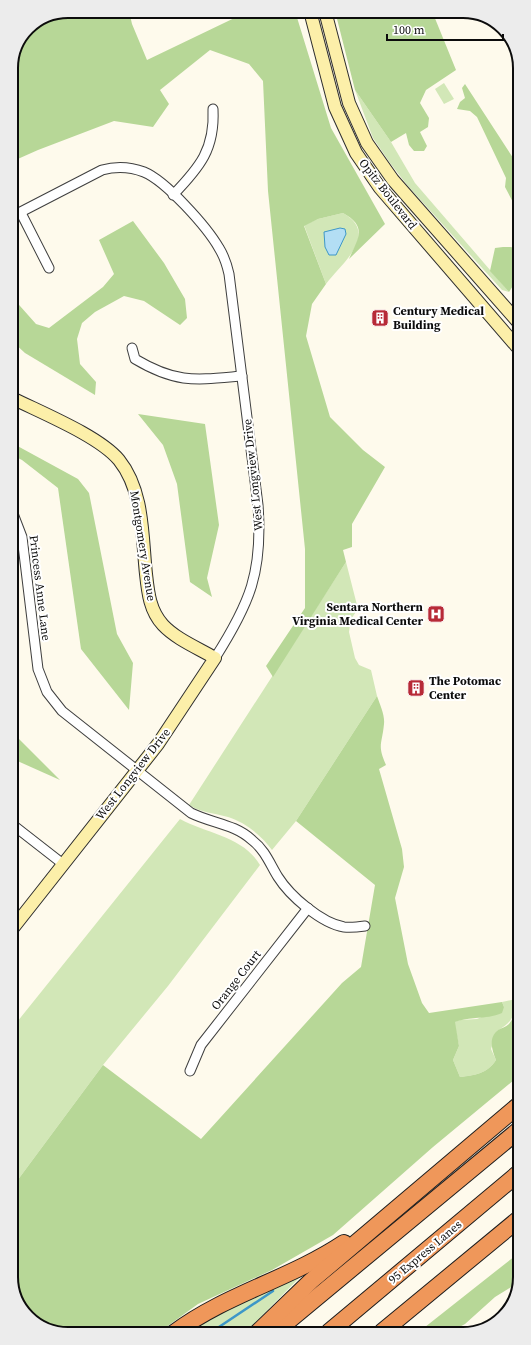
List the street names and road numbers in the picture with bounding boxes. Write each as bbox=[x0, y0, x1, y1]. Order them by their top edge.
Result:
street label: Opitz Boulevard bbox=[355, 155, 421, 233]
street label: West Longview Drive bbox=[239, 418, 267, 532]
street label: Montgomery Avenue bbox=[126, 490, 160, 602]
street label: Princess Anne Lane bbox=[26, 534, 54, 642]
street label: West Longview Drive bbox=[92, 725, 174, 823]
street label: Orange Court bbox=[208, 947, 265, 1013]
street label: 95 Express Lanes bbox=[385, 1217, 465, 1287]

